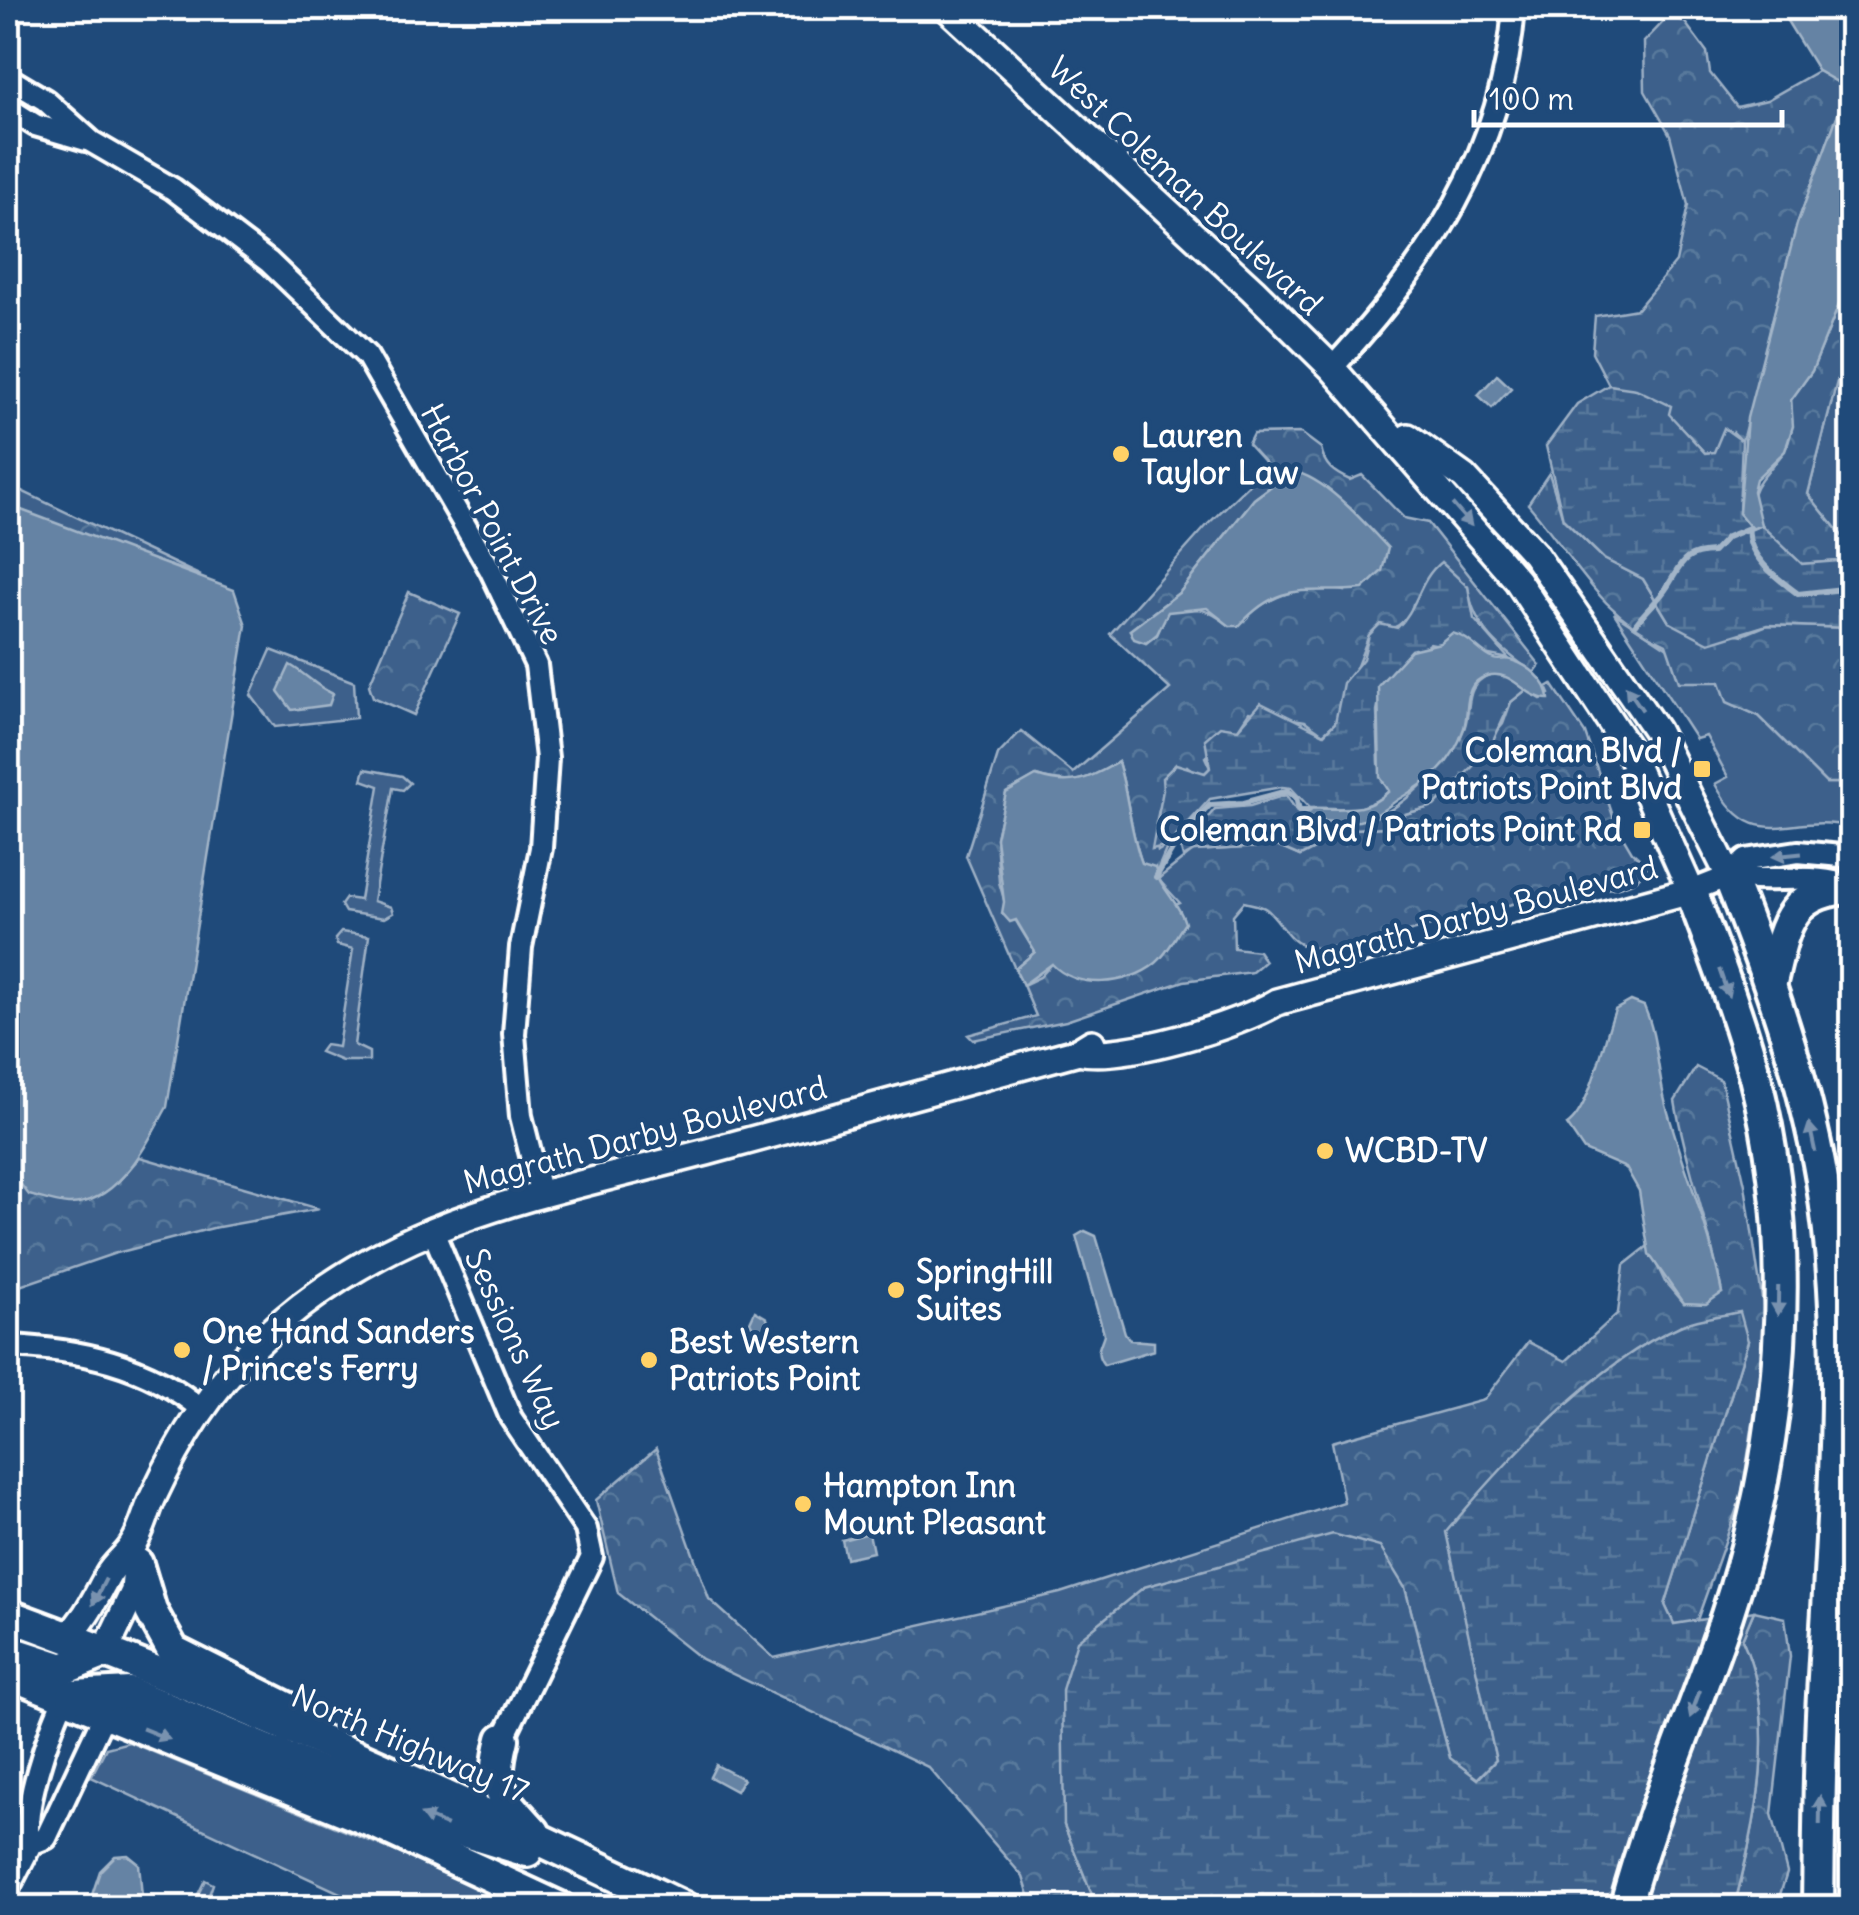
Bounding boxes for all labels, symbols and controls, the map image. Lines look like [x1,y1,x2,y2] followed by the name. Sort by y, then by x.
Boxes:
[1039,48,1331,324] street label: West Coleman Boulevard
[1474,65,1782,127] scale bar
[1489,80,1574,118] text: 100 m
[412,396,573,651] street label: Harbor Point Drive
[1141,415,1298,493] place label: Lauren Taylor Law
[1110,443,1132,465] marker: Lauren Taylor Law
[1450,502,1472,527] one-way arrow
[1625,685,1644,711] one-way arrow
[1421,730,1682,808] place label: Coleman Blvd / Patriots Point Blvd
[1691,758,1713,780] marker: Coleman Blvd / Patriots Point Blvd
[1159,809,1622,850] place label: Coleman Blvd / Patriots Point Rd
[1631,819,1653,841] marker: Coleman Blvd / Patriots Point Rd
[1290,846,1662,983] street label: Magrath Darby Boulevard
[1771,847,1802,863] one-way arrow
[1718,968,1733,998] one-way arrow
[459,1066,831,1203] street label: Magrath Darby Boulevard
[1804,1121,1819,1152] one-way arrow
[1345,1130,1488,1171] place label: WCBD-TV
[1314,1140,1336,1162] marker: WCBD-TV
[456,1242,575,1436] street label: Sessions Way
[916,1251,1053,1329] place label: SpringHill Suites
[885,1279,907,1301] marker: SpringHill Suites
[1770,1285,1786,1317] one-way arrow
[202,1311,474,1389] place label: One Hand Sanders / Prince's Ferry
[669,1321,860,1399] place label: Best Western Patriots Point
[171,1339,193,1361] marker: One Hand Sanders / Prince's Ferry
[638,1349,660,1371] marker: Best Western Patriots Point
[823,1465,1046,1543] place label: Hampton Inn Mount Pleasant
[792,1493,814,1515] marker: Hampton Inn Mount Pleasant
[91,1578,108,1607] one-way arrow
[286,1675,535,1812] street label: North Highway 17
[1687,1689,1702,1719] one-way arrow
[141,1726,171,1742] one-way arrow
[1812,1794,1828,1826] one-way arrow
[419,1812,449,1828] one-way arrow

